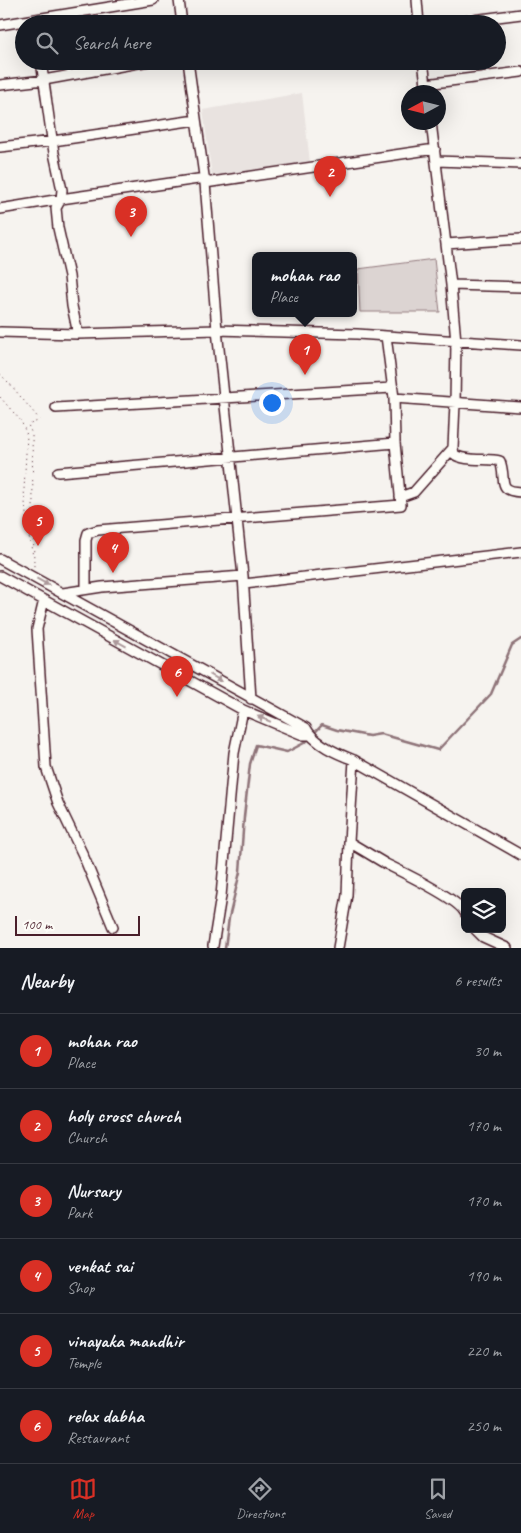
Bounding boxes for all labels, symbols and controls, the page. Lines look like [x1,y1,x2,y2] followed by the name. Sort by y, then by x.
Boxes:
[15,15,506,70] search box
[33,29,61,57] icon: search
[73,31,150,55] text: Search here
[401,85,446,130] north arrow
[314,156,346,197] pin: 2
[115,196,147,237] pin: 3
[252,252,357,317] popup
[270,263,339,287] text: mohan rao
[270,287,298,307] text: Place
[289,334,321,375] pin: 1
[259,390,285,416] your location
[22,505,54,546] pin: 5
[97,532,129,573] pin: 4
[36,578,50,586] one-way arrow
[113,639,128,647] one-way arrow
[161,656,193,697] pin: 6
[209,674,222,683] one-way arrow
[257,714,271,722] one-way arrow
[461,888,506,933] map controls
[461,888,506,933] button: layers
[15,913,140,936] scale bar
[22,916,52,933] text: 100 m
[20,968,73,994] text: Nearby
[454,971,501,991] text: 6 results
[67,1029,137,1053] text: mohan rao
[32,1041,40,1061] text: 1
[474,1041,501,1061] text: 30 m
[67,1053,95,1073] text: Place
[67,1104,181,1128] text: holy cross church
[32,1116,40,1136] text: 2
[467,1116,501,1136] text: 170 m
[67,1128,107,1148] text: Church
[67,1179,120,1203] text: Nursary
[32,1191,40,1211] text: 3
[467,1191,501,1211] text: 170 m
[67,1203,92,1223] text: Park
[67,1254,132,1278] text: venkat sai
[32,1266,40,1286] text: 4
[467,1266,501,1286] text: 190 m
[67,1278,94,1298] text: Shop
[67,1329,183,1353] text: vinayaka mandhir
[33,1341,39,1361] text: 5
[467,1341,501,1361] text: 220 m
[67,1353,101,1373] text: Temple
[67,1404,144,1428] text: relax dabha
[32,1416,40,1436] text: 6
[467,1416,501,1436] text: 250 m
[67,1428,129,1448] text: Restaurant
[69,1475,97,1522] tab: Map
[236,1475,285,1522] tab: Directions
[424,1475,452,1522] tab: Saved

